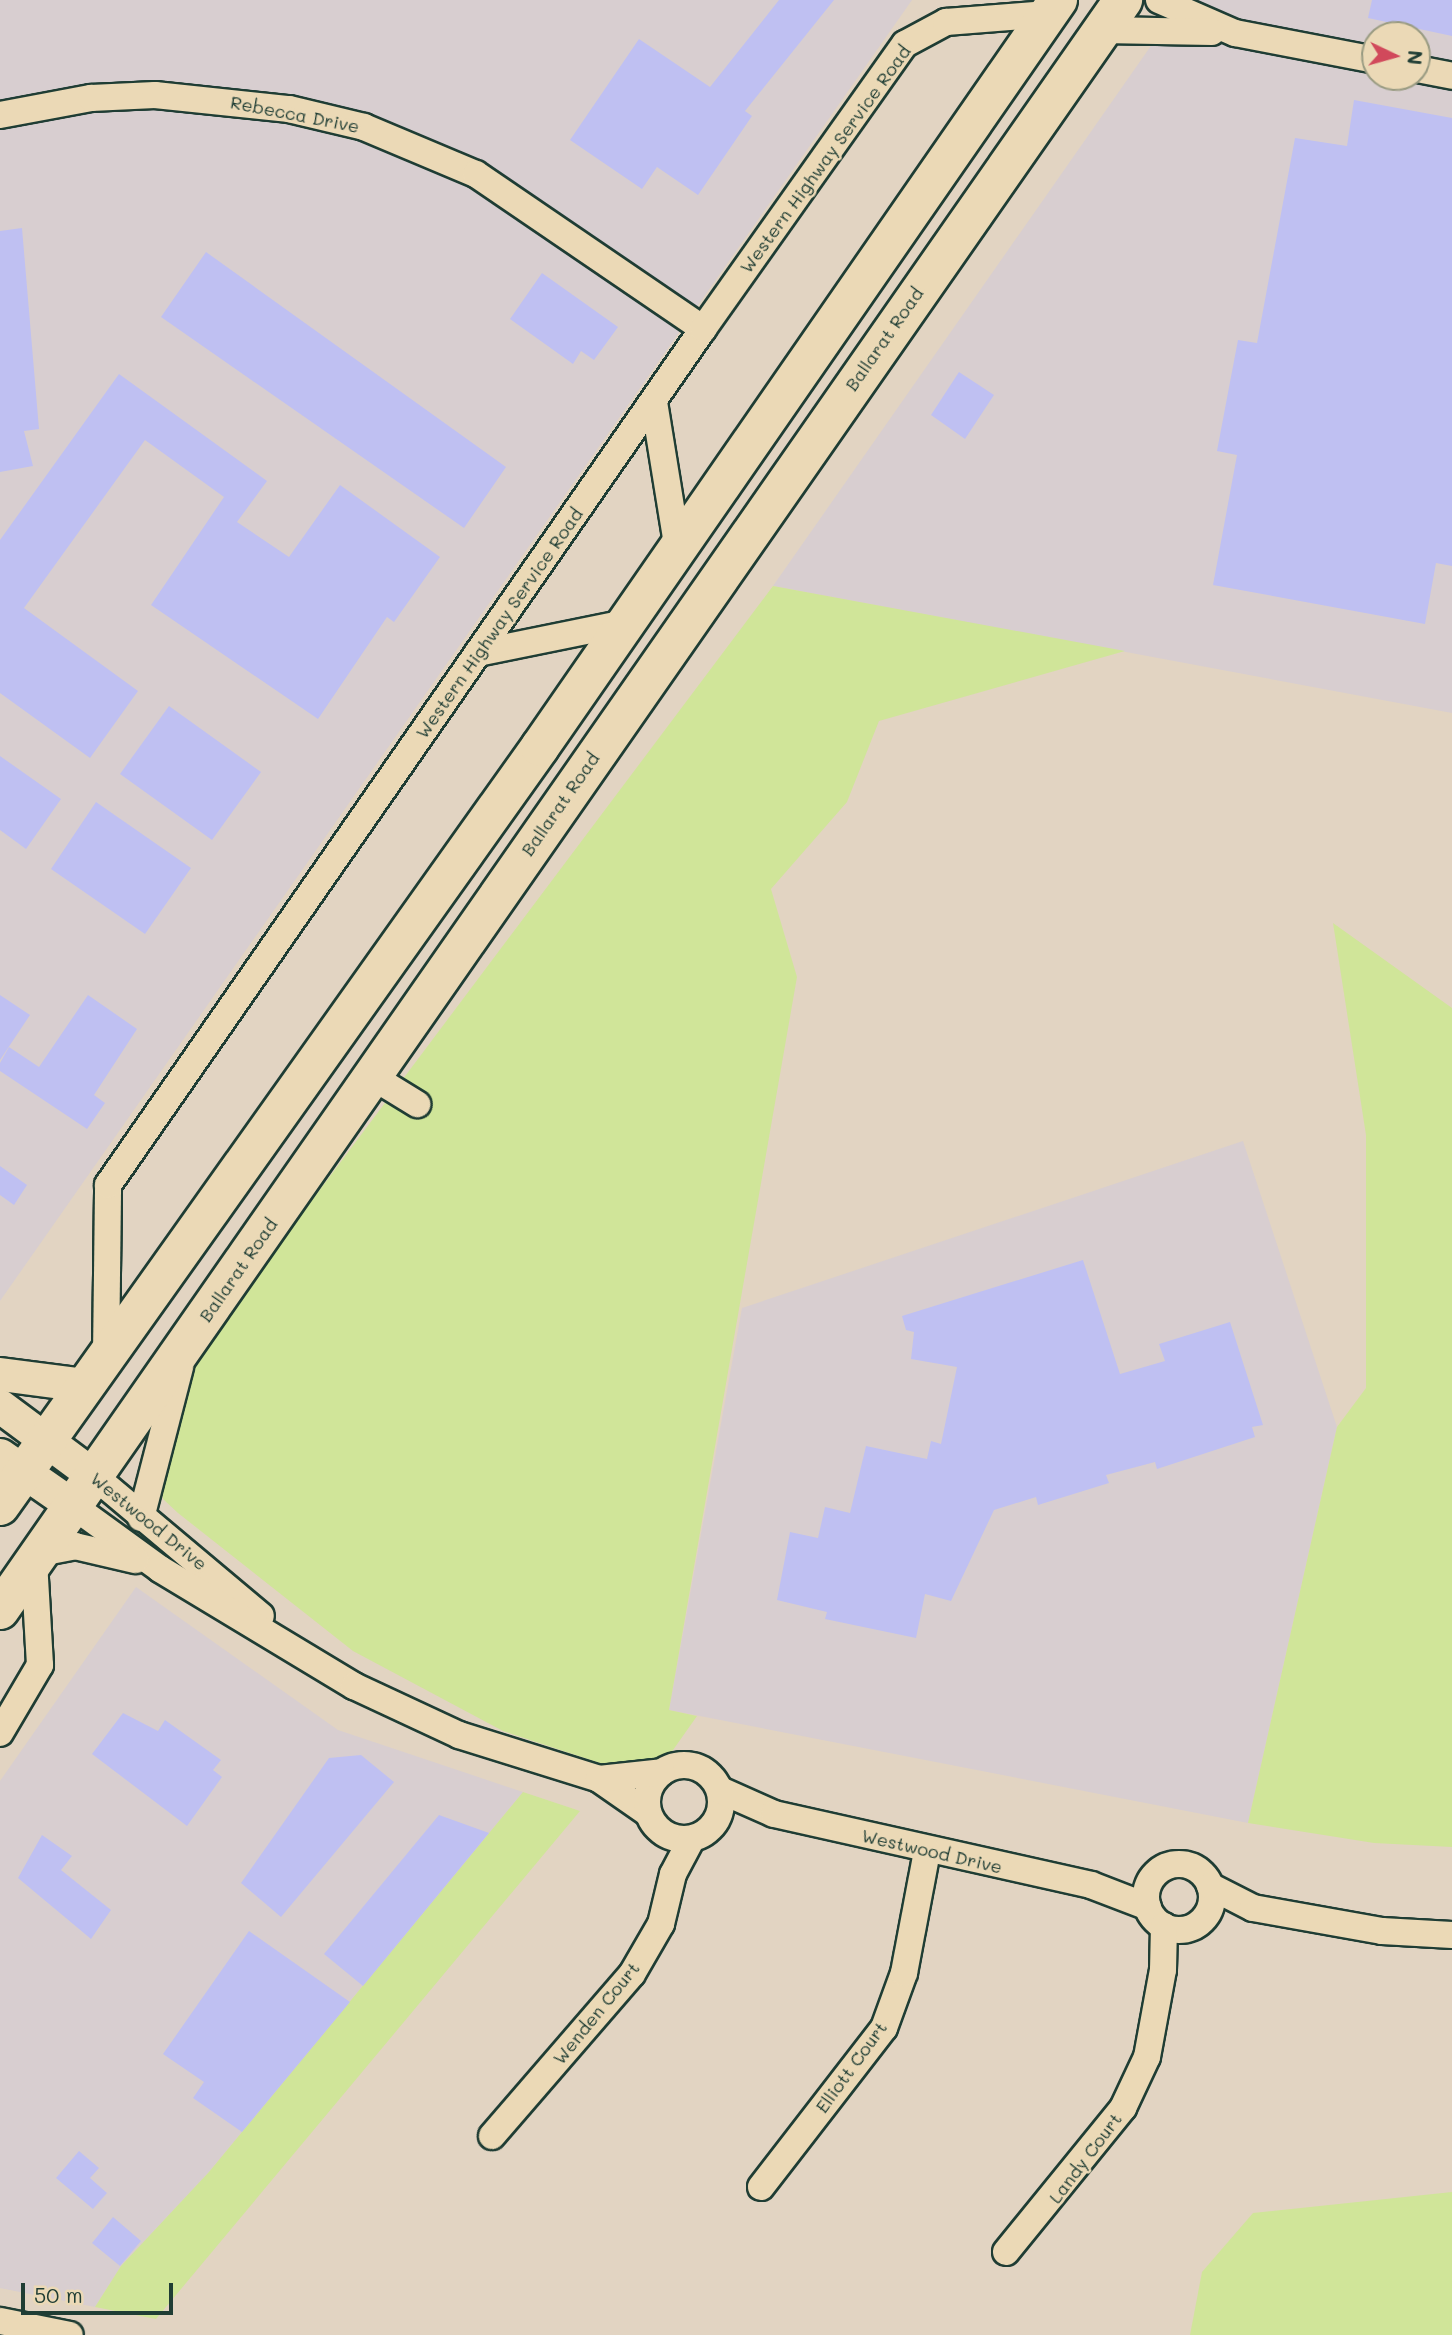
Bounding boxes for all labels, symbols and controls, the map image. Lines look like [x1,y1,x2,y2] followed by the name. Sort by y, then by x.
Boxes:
[1361,21,1431,91] north arrow
[735,41,915,277] street label: Western Highway Service Road
[1402,49,1429,66] text: N
[229,91,361,137] street label: Rebecca Drive
[840,283,928,395] street label: Ballarat Road
[411,504,587,742] street label: Western Highway Service Road
[516,748,604,860] street label: Ballarat Road
[194,1214,282,1326] street label: Ballarat Road
[86,1467,212,1575] street label: Westwood Drive
[860,1824,1004,1878] street label: Westwood Drive
[548,1957,644,2069] street label: Wenden Court
[811,2017,891,2117] street label: Elliott Court
[1044,2109,1126,2207] street label: Landy Court
[24,2268,177,2312] scale bar
[34,2281,83,2308] text: 50 m

